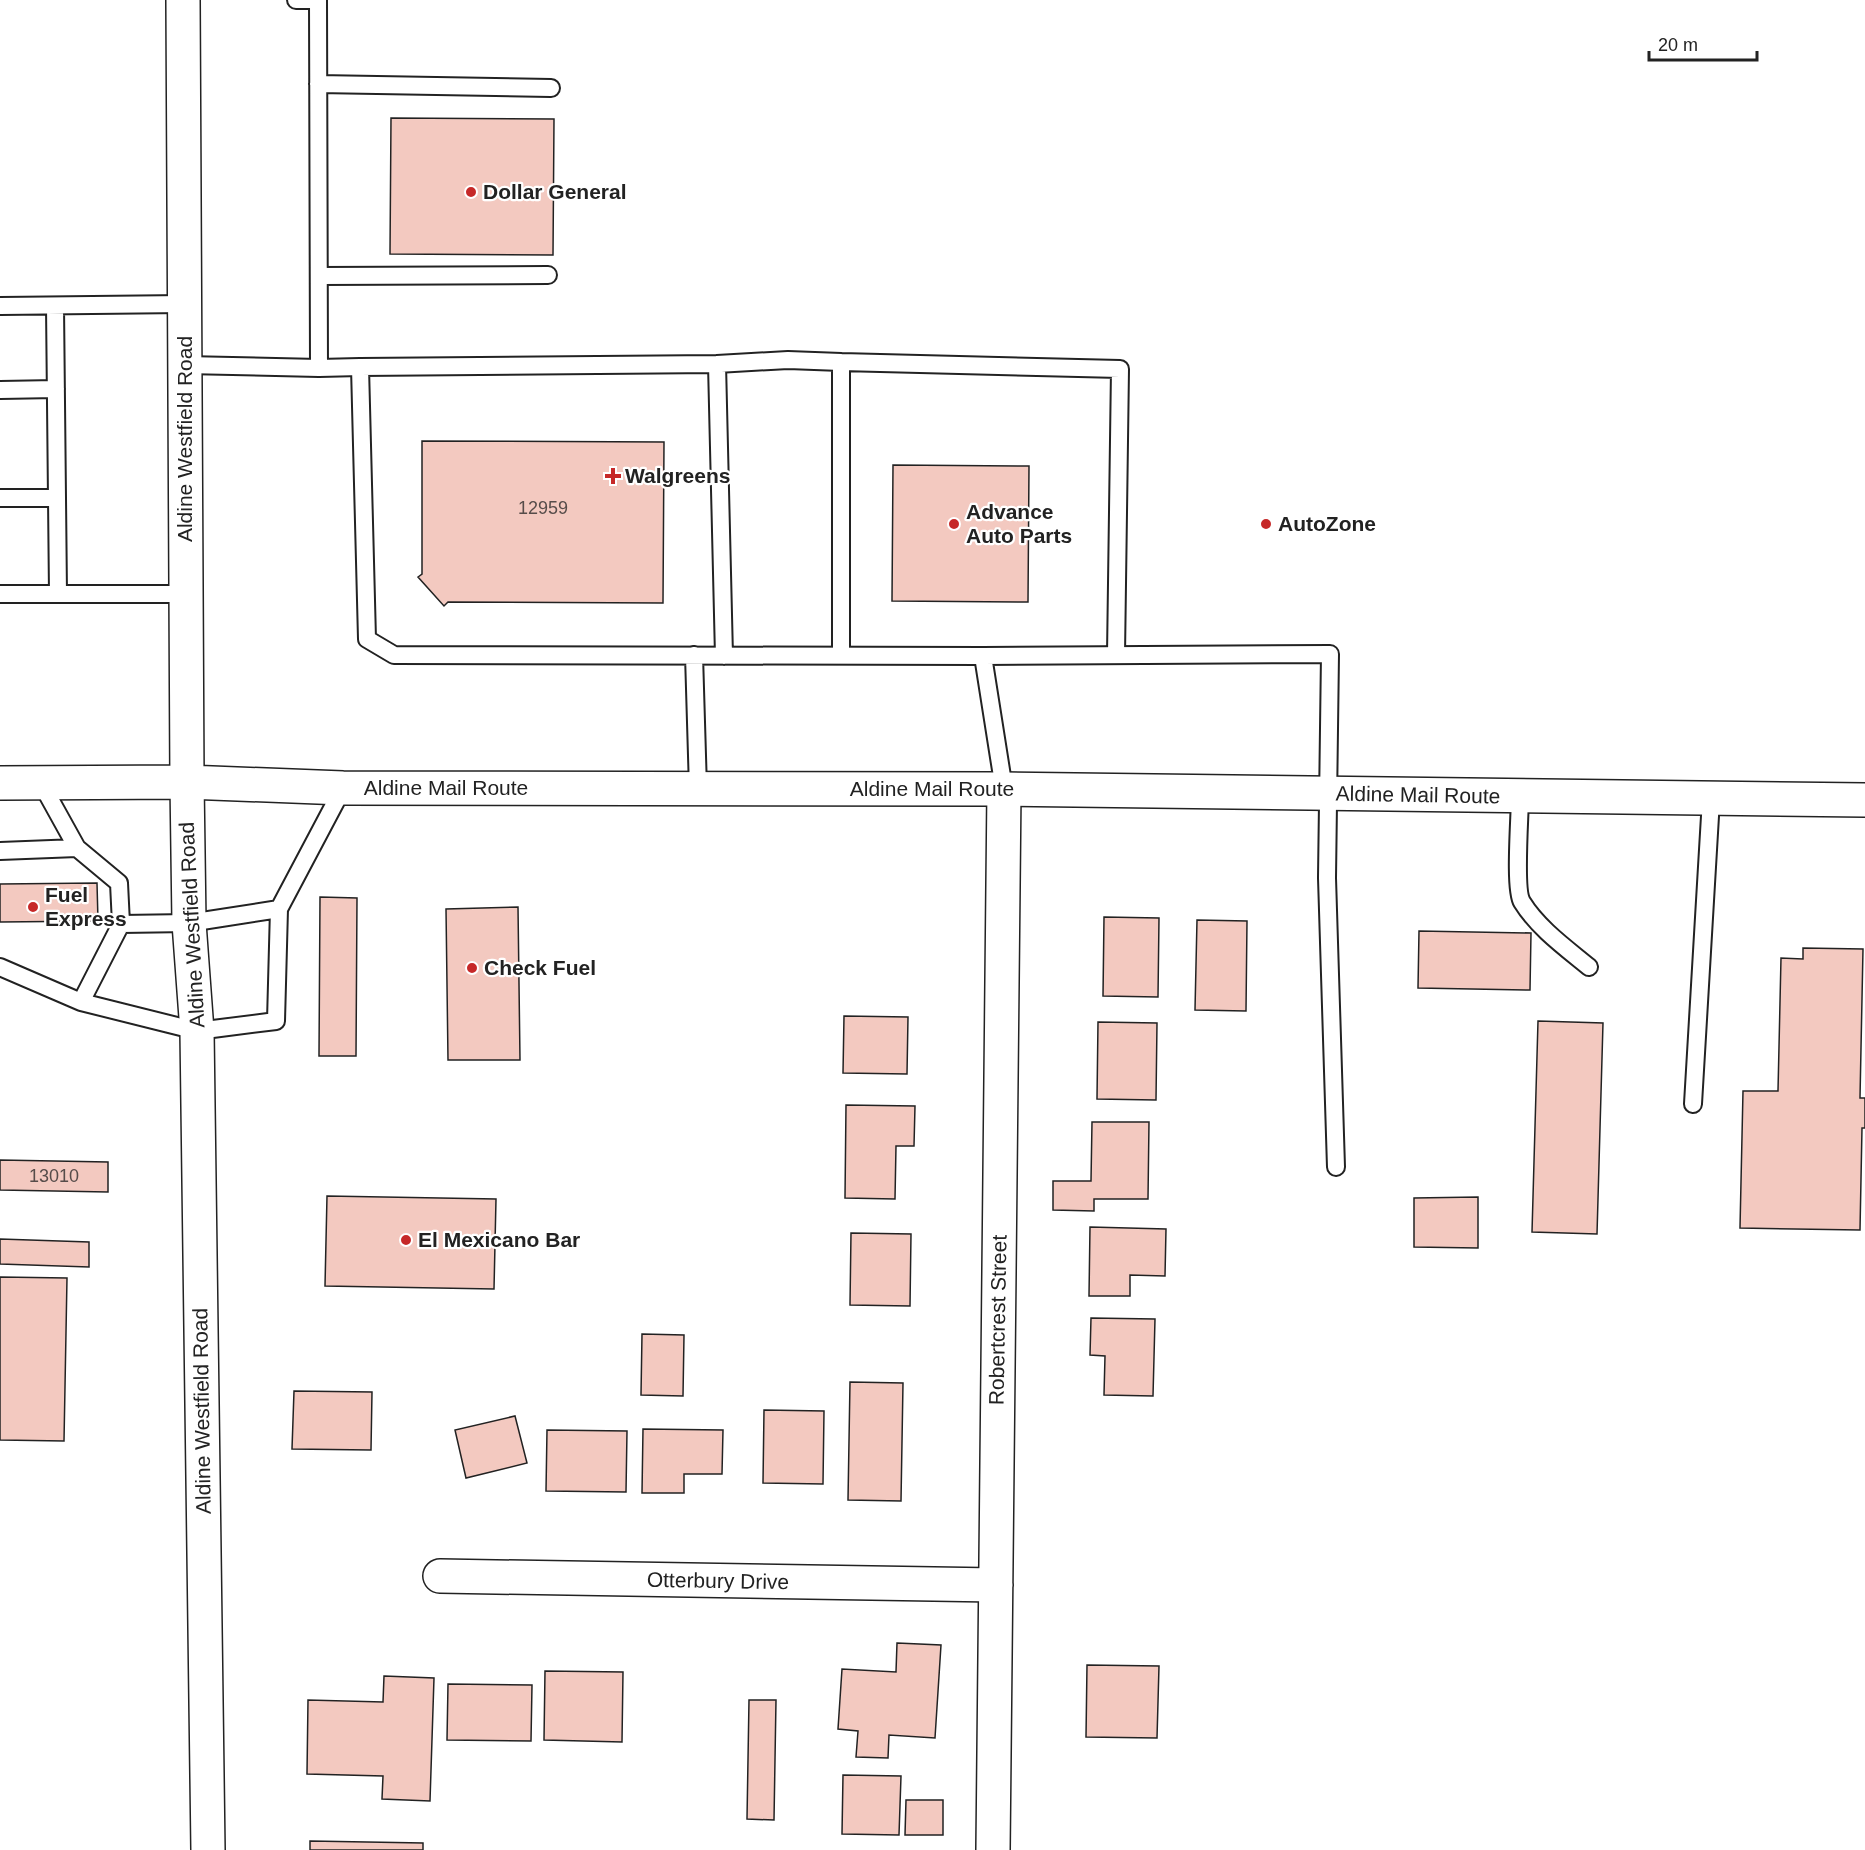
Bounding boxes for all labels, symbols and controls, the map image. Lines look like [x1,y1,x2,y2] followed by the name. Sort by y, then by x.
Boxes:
[1649,24,1757,62] scale bar
[1658,35,1698,55] text: 20 m
[483,180,627,203] place label: Dollar General
[464,185,478,199] marker: Dollar General
[173,336,196,542] street label: Aldine Westfield Road
[625,464,730,487] place label: Walgreens
[606,469,620,483] marker: Walgreens
[518,498,568,518] house number: 12959
[966,500,1072,547] place label: Advance Auto Parts
[1278,512,1376,535] place label: AutoZone
[947,517,961,531] marker: Advance Auto Parts
[1259,517,1273,531] marker: AutoZone
[364,776,528,799] street label: Aldine Mail Route
[850,777,1014,800] street label: Aldine Mail Route
[1336,782,1500,807] street label: Aldine Mail Route
[175,821,208,1029] street label: Aldine Westfield Road
[45,883,127,930] place label: Fuel Express
[26,900,40,914] marker: Fuel Express
[484,956,596,979] place label: Check Fuel
[465,961,479,975] marker: Check Fuel
[29,1166,79,1186] house number: 13010
[418,1228,580,1251] place label: El Mexicano Bar
[399,1233,413,1247] marker: El Mexicano Bar
[985,1234,1010,1405] street label: Robertcrest Street
[188,1308,215,1514] street label: Aldine Westfield Road
[647,1568,789,1593] street label: Otterbury Drive

